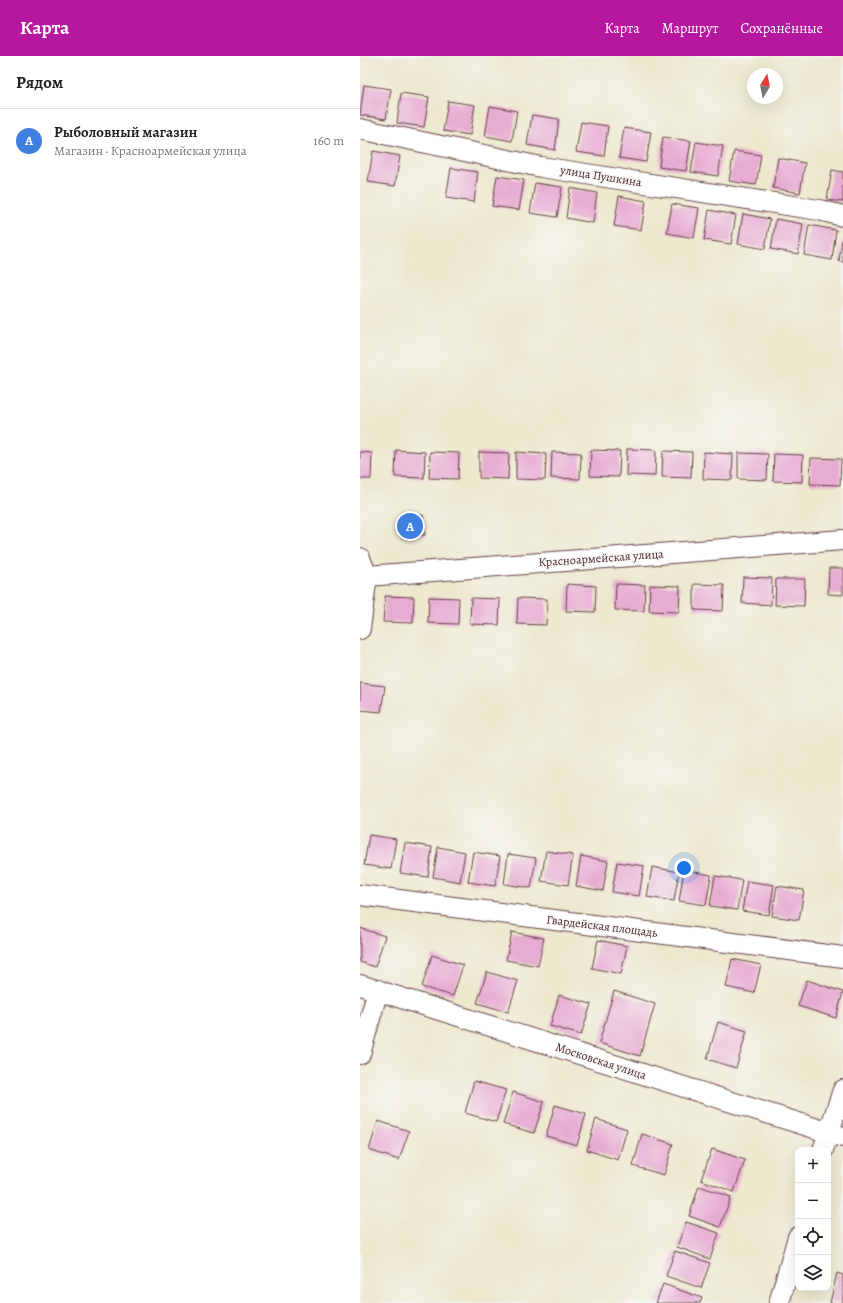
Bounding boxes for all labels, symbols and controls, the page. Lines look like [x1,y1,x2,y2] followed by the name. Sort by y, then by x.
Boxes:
[20,15,69,41] text: Карта
[605,19,640,38] text: Карта
[662,19,718,38] text: Маршрут
[740,19,823,38] text: Сохранённые
[747,68,783,104] north arrow
[16,71,63,94] text: Рядом
[54,122,197,142] text: Рыболовный магазин
[25,132,33,149] text: A
[313,132,344,149] text: 160 m
[54,142,247,159] text: Магазин · Красноармейская улица
[558,162,643,190] street label: улица Пушкина
[397,511,423,541] pin: A
[538,546,665,570] street label: Красноармейская улица
[674,858,694,878] your location
[546,911,659,941] street label: Гвардейская площадь
[554,1039,649,1083] street label: Московская улица
[795,1147,831,1291] map controls
[795,1147,831,1183] button: +
[795,1183,831,1219] button: −
[795,1219,831,1255] button: locate
[795,1255,831,1291] button: layers

